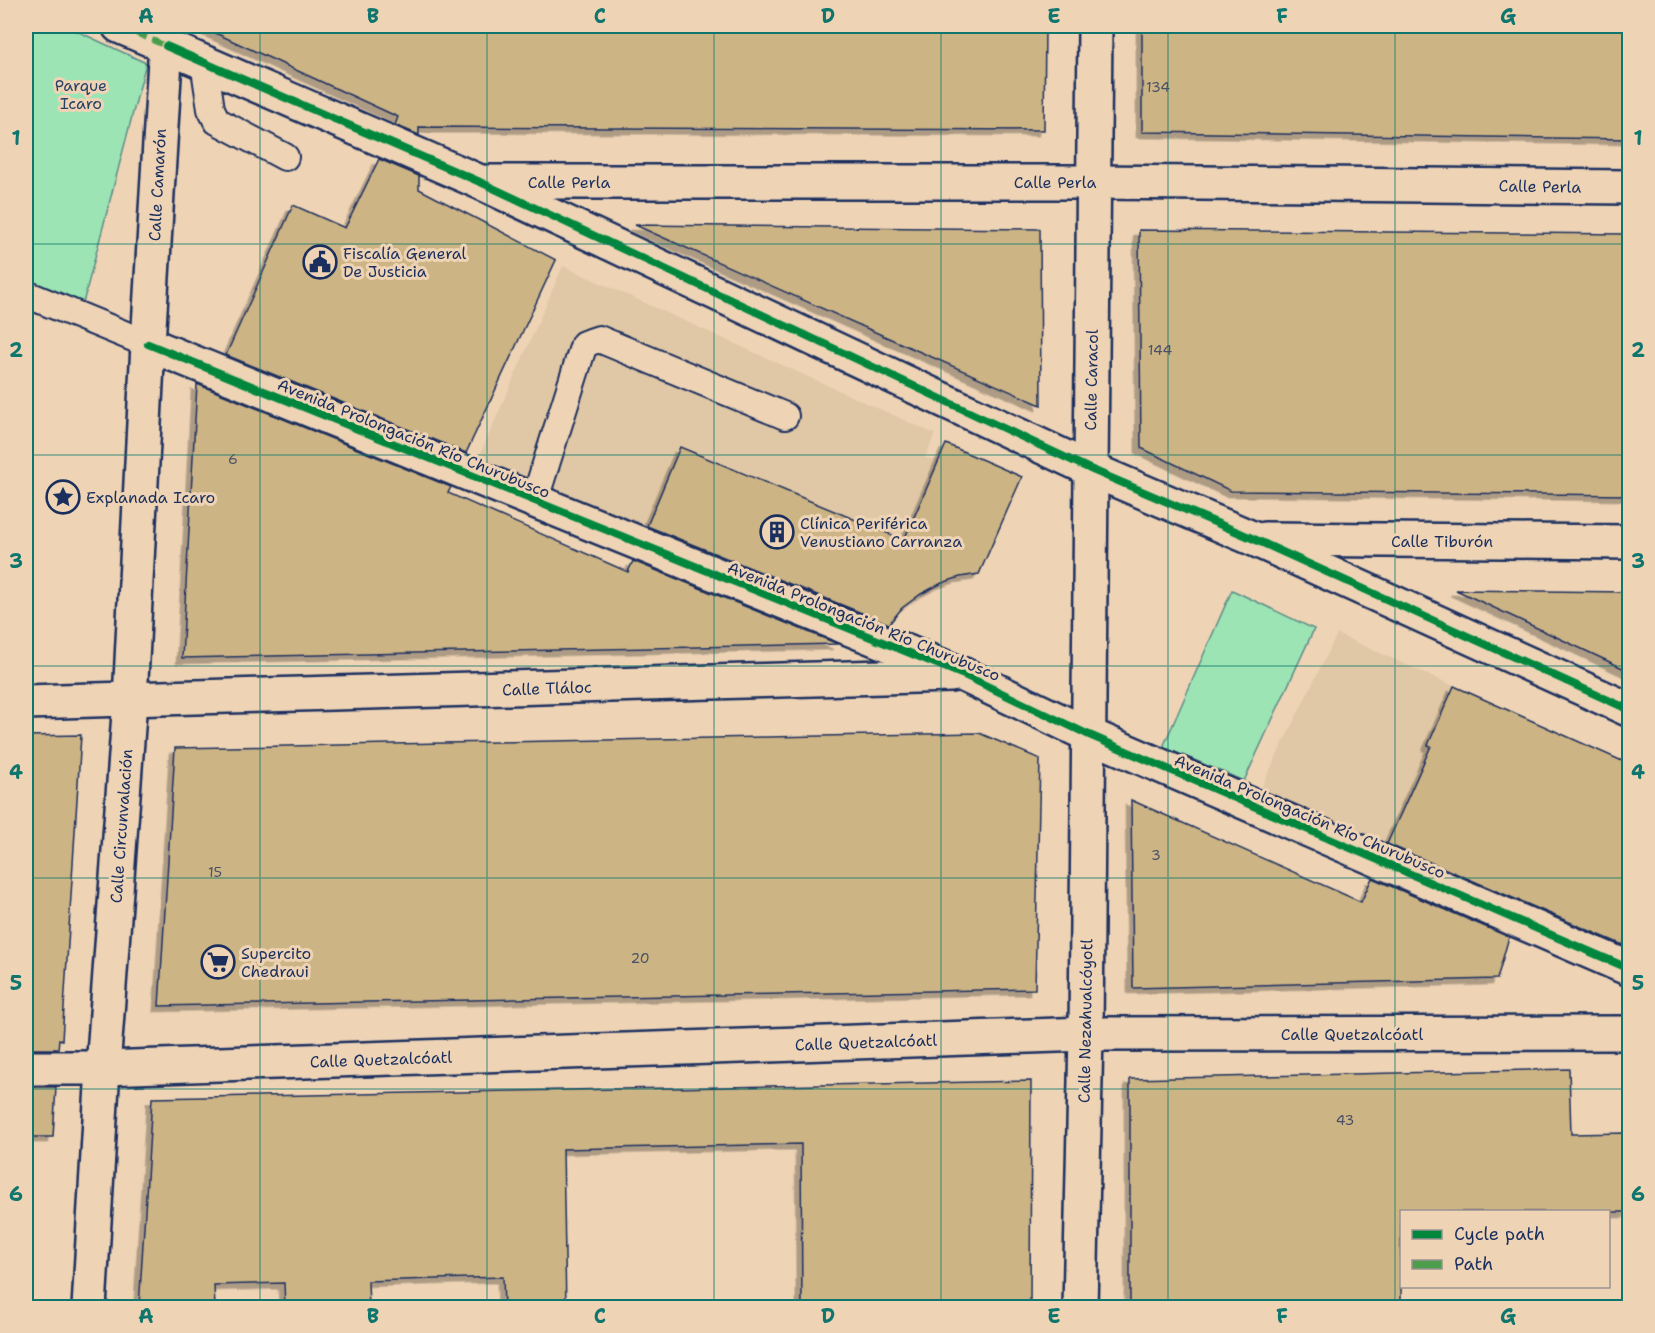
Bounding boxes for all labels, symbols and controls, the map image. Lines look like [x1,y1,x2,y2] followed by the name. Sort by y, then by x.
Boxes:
[138,3,154,29] text: A
[367,3,379,29] text: B
[594,3,606,29] text: C
[821,3,835,29] text: D
[1047,3,1061,29] text: E
[1276,3,1288,29] text: F
[1500,3,1516,29] text: G
[55,75,107,114] park label: Parque Icaro
[1146,78,1170,96] house number: 134
[11,125,21,151] text: 1
[1633,125,1643,151] text: 1
[144,128,171,242] street label: Calle Camarón
[528,172,610,193] street label: Calle Perla
[1014,172,1096,193] street label: Calle Perla
[1498,175,1582,198] street label: Calle Perla
[343,243,467,282] place label: Fiscalía General De Justicia
[302,244,338,280] public building icon: Fiscalía General De Justicia
[1080,329,1103,431] street label: Calle Caracol
[9,337,23,363] text: 2
[1631,337,1645,363] text: 2
[1148,341,1172,359] house number: 144
[274,374,553,503] street label: Avenida Prolongación Río Churubusco
[228,450,238,468] house number: 6
[45,479,81,515] place icon: Explanada Icaro
[86,487,215,508] place label: Explanada Icaro
[800,513,962,552] place label: Clínica Periférica Venustiano Carranza
[759,514,795,550] building icon: Clínica Periférica Venustiano Carranza
[1391,531,1493,552] street label: Calle Tiburón
[9,548,23,574] text: 3
[1631,548,1645,574] text: 3
[724,557,1003,686] street label: Avenida Prolongación Río Churubusco
[502,676,592,701] street label: Calle Tláloc
[106,748,137,904] street label: Calle Circunvalación
[1171,750,1449,883] street label: Avenida Prolongación Río Churubusco
[9,759,23,785] text: 4
[1631,759,1645,785] text: 4
[1151,846,1161,864] house number: 3
[208,863,222,881] house number: 15
[1074,938,1097,1103] street label: Calle Nezahualcóyotl
[241,943,311,982] place label: Supercito Chedraui
[200,944,236,980] supermarket icon: Supercito Chedraui
[630,949,650,967] house number: 20
[10,970,22,996] text: 5
[1632,970,1644,996] text: 5
[1281,1024,1423,1045] street label: Calle Quetzalcóatl
[794,1030,938,1055] street label: Calle Quetzalcóatl
[309,1047,453,1072] street label: Calle Quetzalcóatl
[1336,1111,1354,1129] house number: 43
[9,1181,23,1207] text: 6
[1631,1181,1645,1207] text: 6
[1400,1210,1610,1288] legend
[1454,1222,1545,1246] text: Cycle path
[1454,1252,1493,1276] text: Path
[138,1303,154,1329] text: A
[367,1303,379,1329] text: B
[594,1303,606,1329] text: C
[821,1303,835,1329] text: D
[1047,1303,1061,1329] text: E
[1276,1303,1288,1329] text: F
[1500,1303,1516,1329] text: G

